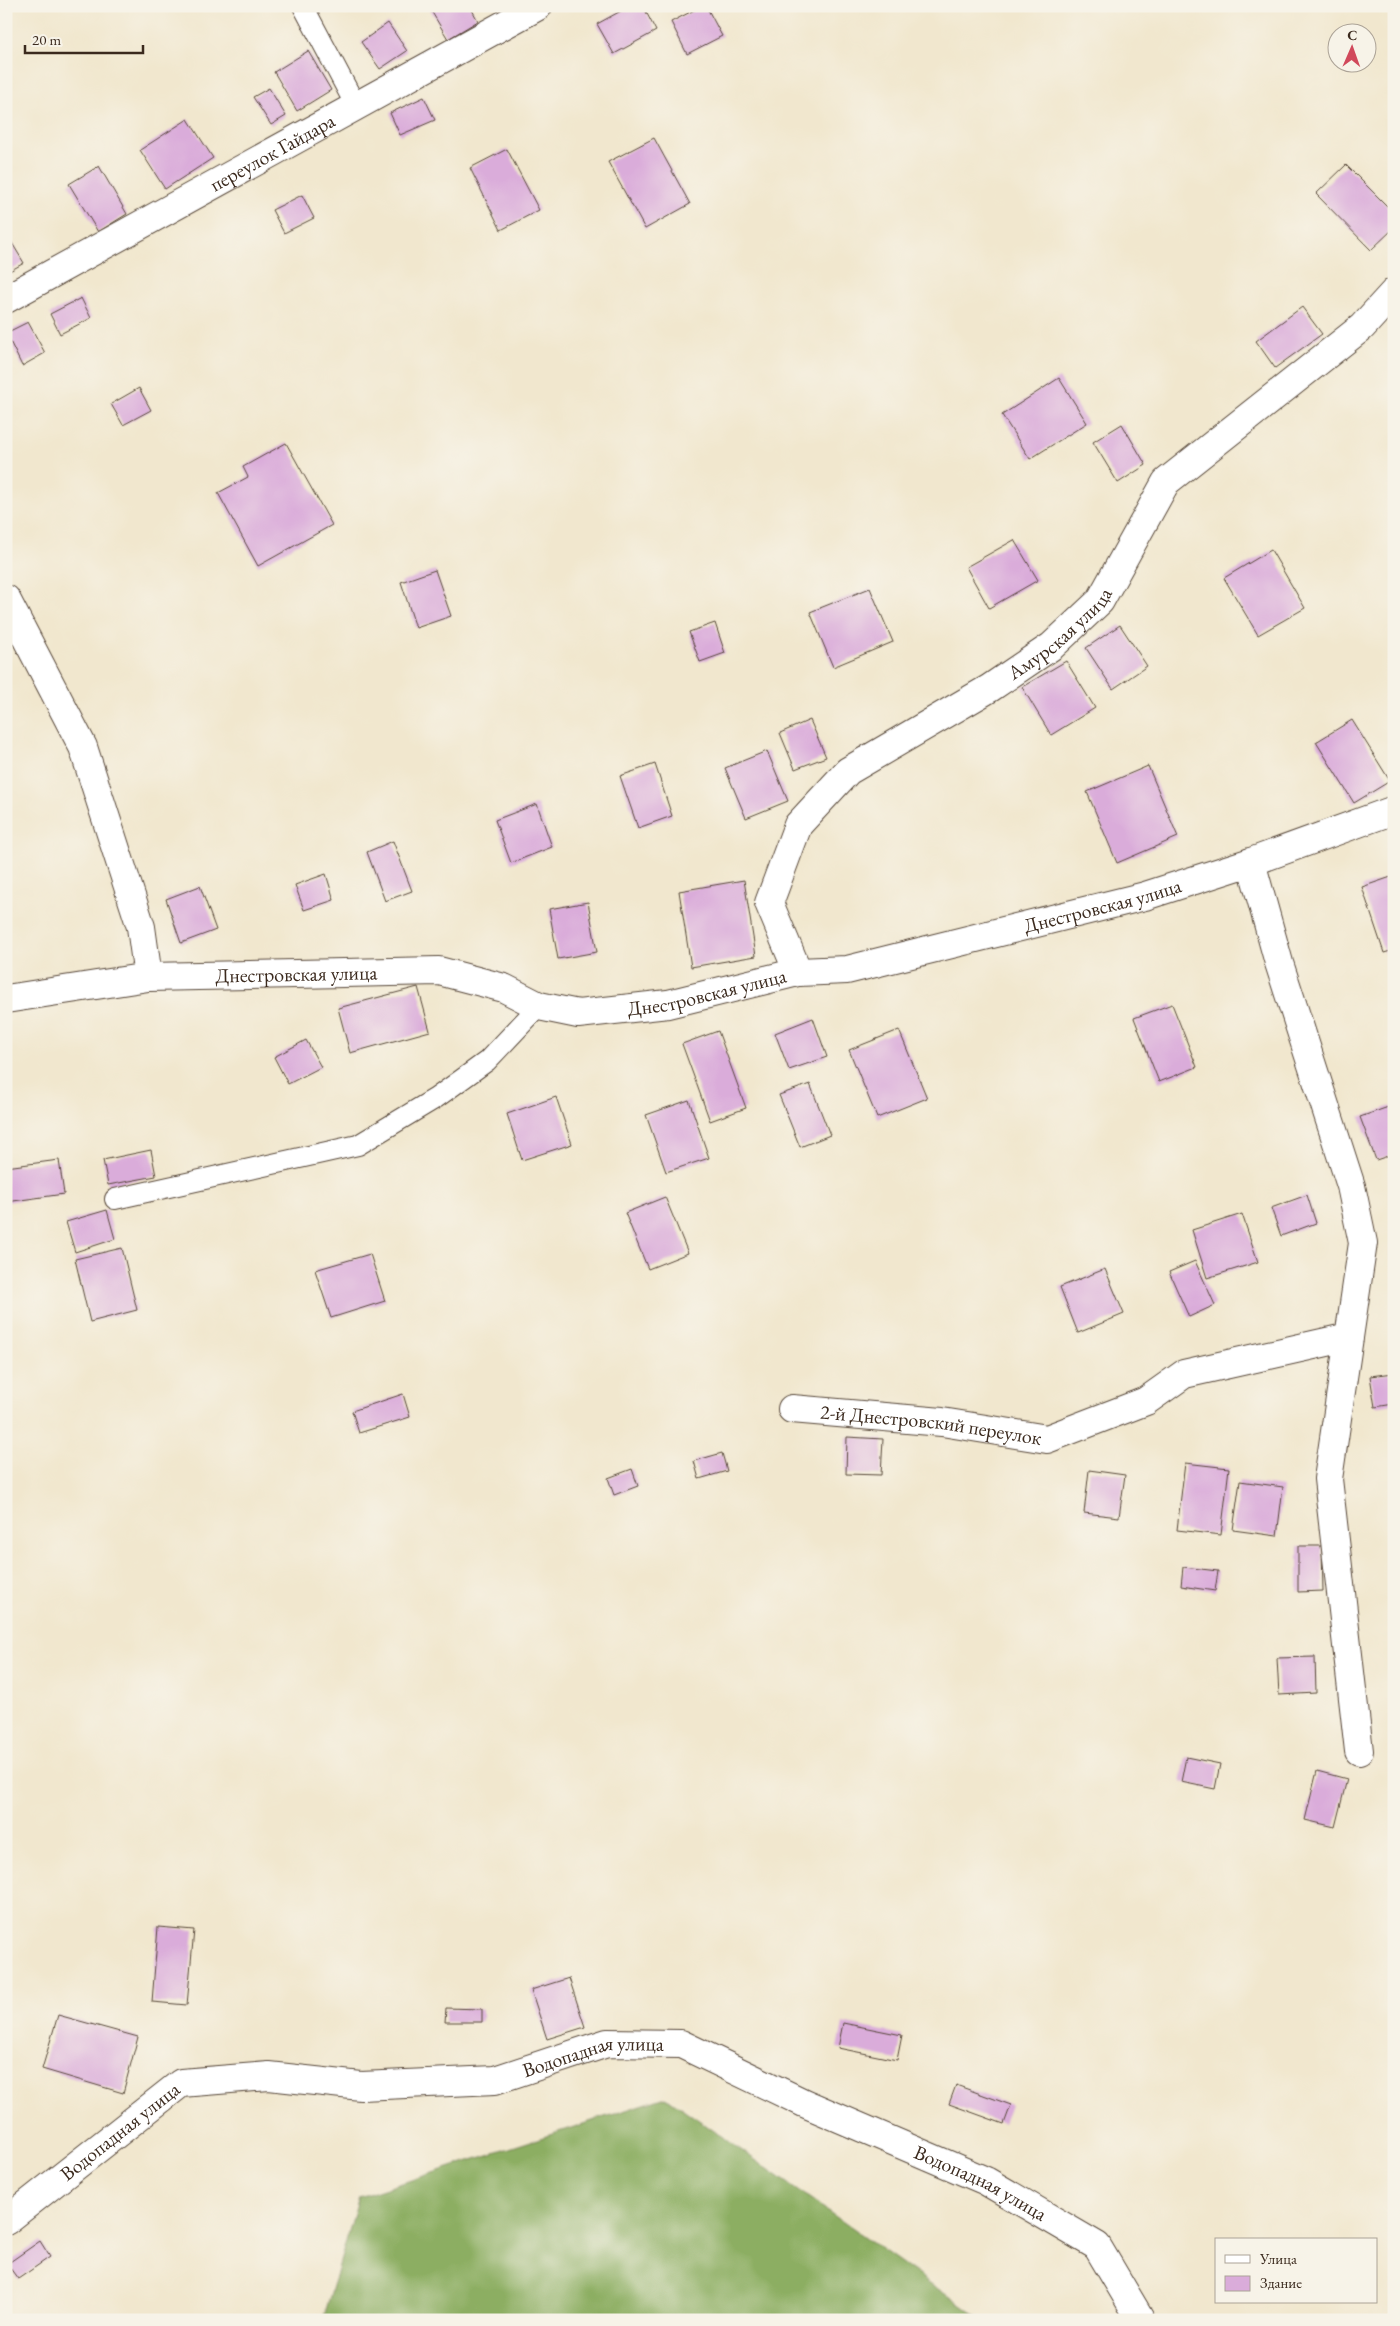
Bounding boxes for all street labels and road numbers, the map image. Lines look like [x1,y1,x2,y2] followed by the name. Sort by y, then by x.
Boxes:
[205,107,340,197] street label: переулок Гайдара
[1002,583,1118,686] street label: Амурская улица
[1021,872,1185,939] street label: Днестровская улица
[215,959,378,989] street label: Днестровская улица
[626,962,789,1021] street label: Днестровская улица
[819,1399,1044,1451] street label: 2-й Днестровский переулок
[519,2030,664,2083] street label: Водопадная улица
[55,2076,185,2186] street label: Водопадная улица
[910,2139,1052,2227] street label: Водопадная улица

